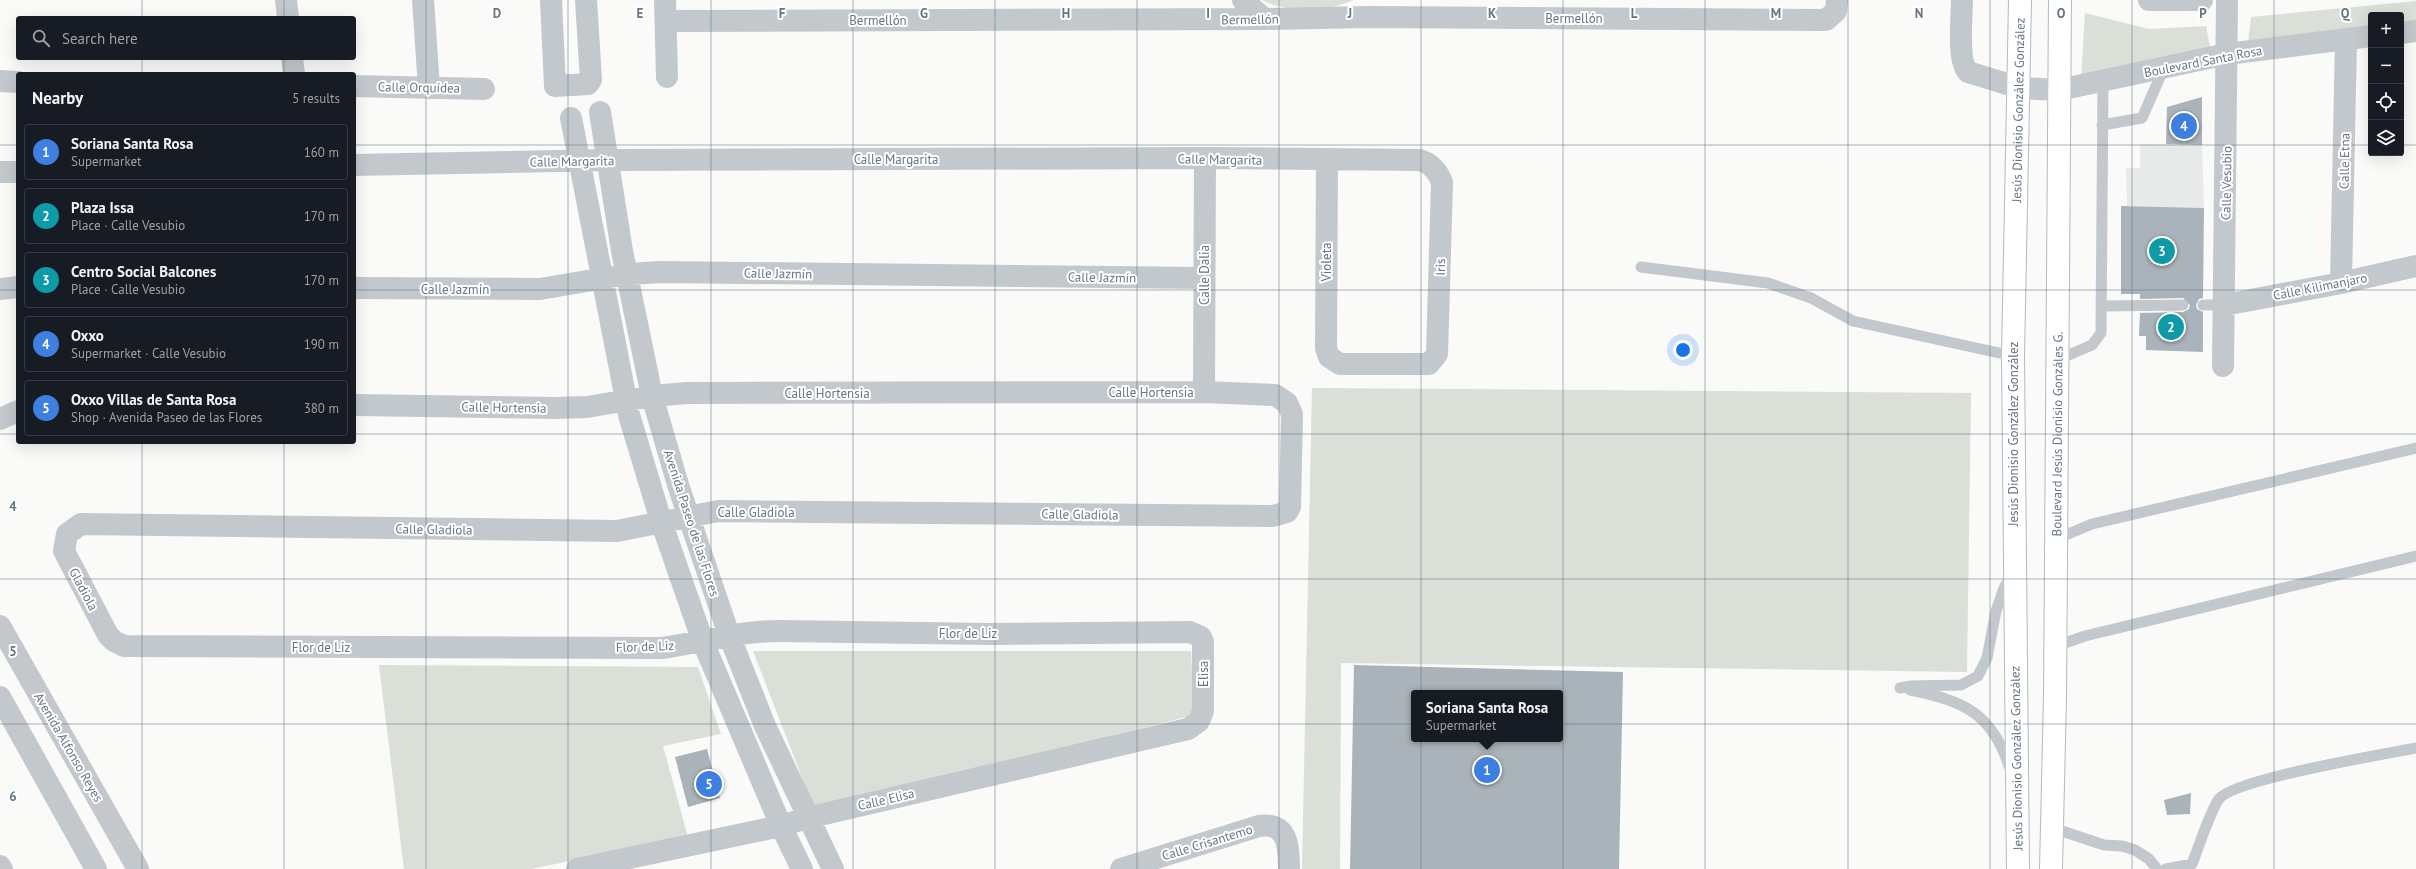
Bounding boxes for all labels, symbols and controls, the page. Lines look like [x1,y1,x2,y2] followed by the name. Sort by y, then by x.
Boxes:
[493,5,501,22] text: D
[637,5,644,22] text: E
[779,5,786,22] text: F
[920,5,928,22] text: G
[1062,5,1070,22] text: H
[1206,5,1210,22] text: I
[1347,5,1352,22] text: J
[1488,5,1496,22] text: K
[1631,5,1638,22] text: L
[1771,5,1781,22] text: M
[1915,5,1923,22] text: N
[2057,5,2066,22] text: O
[2199,5,2207,22] text: P
[2341,5,2351,22] text: Q
[1221,10,1279,28] street label: Bermellón
[1545,10,1603,27] street label: Bermellón
[849,12,907,29] street label: Bermellón
[2368,12,2404,156] map controls
[2368,12,2404,48] button: +
[16,16,356,60] search box
[2008,17,2029,204] street label: Jesús Dionisio González González
[30,27,52,49] icon: search
[62,29,138,48] text: Search here
[2143,42,2264,81] street label: Boulevard Santa Rosa
[2368,48,2404,84] button: −
[378,78,460,97] street label: Calle Orquídea
[2368,84,2404,120] button: locate
[32,87,83,109] text: Nearby
[292,90,340,107] text: 5 results
[2171,111,2197,141] pin: 4
[2368,120,2404,156] button: layers
[2336,133,2353,189] street label: Calle Etna
[71,134,193,153] text: Soriana Santa Rosa
[42,144,50,161] text: 1
[304,144,339,161] text: 160 m
[2217,146,2236,220] street label: Calle Vesubio
[1178,150,1262,169] street label: Calle Margarita
[854,151,938,168] street label: Calle Margarita
[530,152,614,171] street label: Calle Margarita
[71,153,141,170] text: Supermarket
[71,198,134,217] text: Plaza Issa
[42,208,50,225] text: 2
[304,208,339,225] text: 170 m
[71,217,185,234] text: Place · Calle Vesubio
[2149,236,2175,266] pin: 3
[1318,242,1335,283] street label: Violeta
[1196,245,1213,305] street label: Calle Dalia
[1432,258,1449,276] street label: Iris
[71,262,216,281] text: Centro Social Balcones
[744,264,812,283] street label: Calle Jazmín
[1068,268,1136,287] street label: Calle Jazmín
[2272,269,2369,304] street label: Calle Kilimanjaro
[42,272,50,289] text: 3
[304,272,339,289] text: 170 m
[71,281,185,298] text: Place · Calle Vesubio
[421,281,489,298] street label: Calle Jazmín
[2158,312,2184,342] pin: 2
[71,326,104,345] text: Oxxo
[2048,331,2067,536] street label: Boulevard Jesús Dionisio Gonzáles G.
[42,336,50,353] text: 4
[304,336,339,353] text: 190 m
[1673,340,1693,360] your location
[2005,342,2022,527] street label: Jesús Dionisio González González
[71,345,226,362] text: Supermarket · Calle Vesubio
[1108,384,1194,401] street label: Calle Hortensia
[784,385,870,402] street label: Calle Hortensia
[71,390,236,409] text: Oxxo Villas de Santa Rosa
[461,398,547,417] street label: Calle Hortensia
[42,400,50,417] text: 5
[304,400,339,417] text: 380 m
[71,409,262,426] text: Shop · Avenida Paseo de las Flores
[660,448,723,599] street label: Avenida Paseo de las Flores
[9,498,17,515] text: 4
[717,504,795,521] street label: Calle Gladiola
[1041,505,1119,524] street label: Calle Gladiola
[395,520,473,539] street label: Calle Gladiola
[65,565,102,613] street label: Gladiola
[939,625,997,642] street label: Flor de Liz
[616,637,675,656] street label: Flor de Liz
[292,639,350,656] street label: Flor de Liz
[9,643,17,660] text: 5
[1195,661,1212,687] street label: Elisa
[2006,665,2027,851] street label: Jesús Dionisio González González
[30,689,107,805] street label: Avenida Alfonso Reyes
[1411,690,1563,742] popup
[1426,698,1548,717] text: Soriana Santa Rosa
[1426,717,1496,734] text: Supermarket
[1474,755,1500,785] pin: 1
[696,769,722,799] pin: 5
[856,785,916,814] street label: Calle Elisa
[9,788,17,805] text: 6
[1160,821,1255,864] street label: Calle Crisantemo

